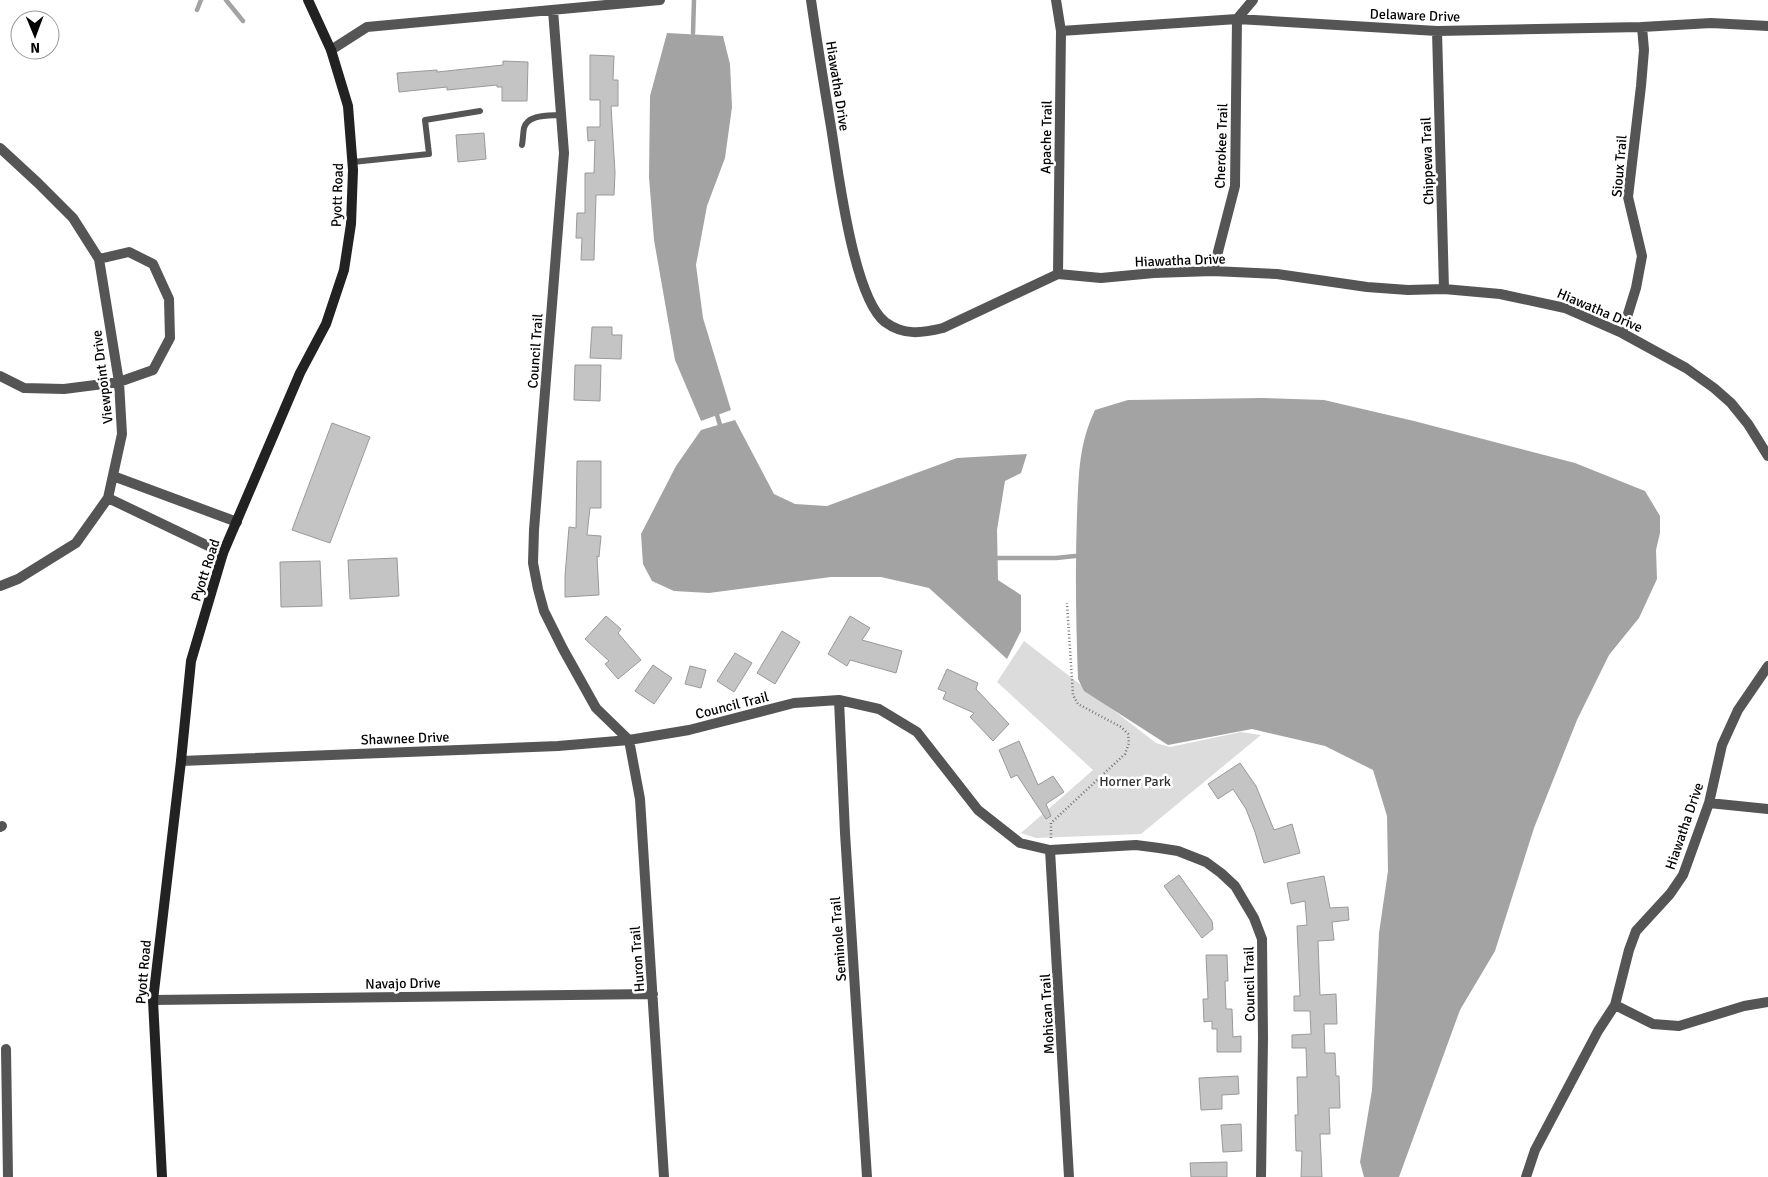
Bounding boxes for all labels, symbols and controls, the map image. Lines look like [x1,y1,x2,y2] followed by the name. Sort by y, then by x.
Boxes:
[1369,5,1461,26] street label: Delaware Drive
[10,10,60,60] north arrow
[30,39,40,56] text: N
[822,40,853,132] street label: Hiawatha Drive
[1037,100,1056,174] street label: Apache Trail
[1212,103,1231,189] street label: Cherokee Trail
[1417,117,1438,205] street label: Chippewa Trail
[1608,134,1631,198] street label: Sioux Trail
[328,163,347,227] street label: Pyott Road
[1134,250,1226,271] street label: Hiawatha Drive
[1555,285,1645,336] street label: Hiawatha Drive
[524,313,547,389] street label: Council Trail
[88,329,117,425] street label: Viewpoint Drive
[187,537,223,603] street label: Pyott Road
[694,688,771,723] street label: Council Trail
[360,728,450,749] street label: Shawnee Drive
[1099,773,1171,790] park label: Horner Park
[1662,780,1707,872] street label: Hiawatha Drive
[827,896,850,982] street label: Seminole Trail
[627,925,648,993] street label: Huron Trail
[132,939,155,1005] street label: Pyott Road
[1240,946,1259,1022] street label: Council Trail
[1037,973,1058,1055] street label: Mohican Trail
[365,974,441,993] street label: Navajo Drive

